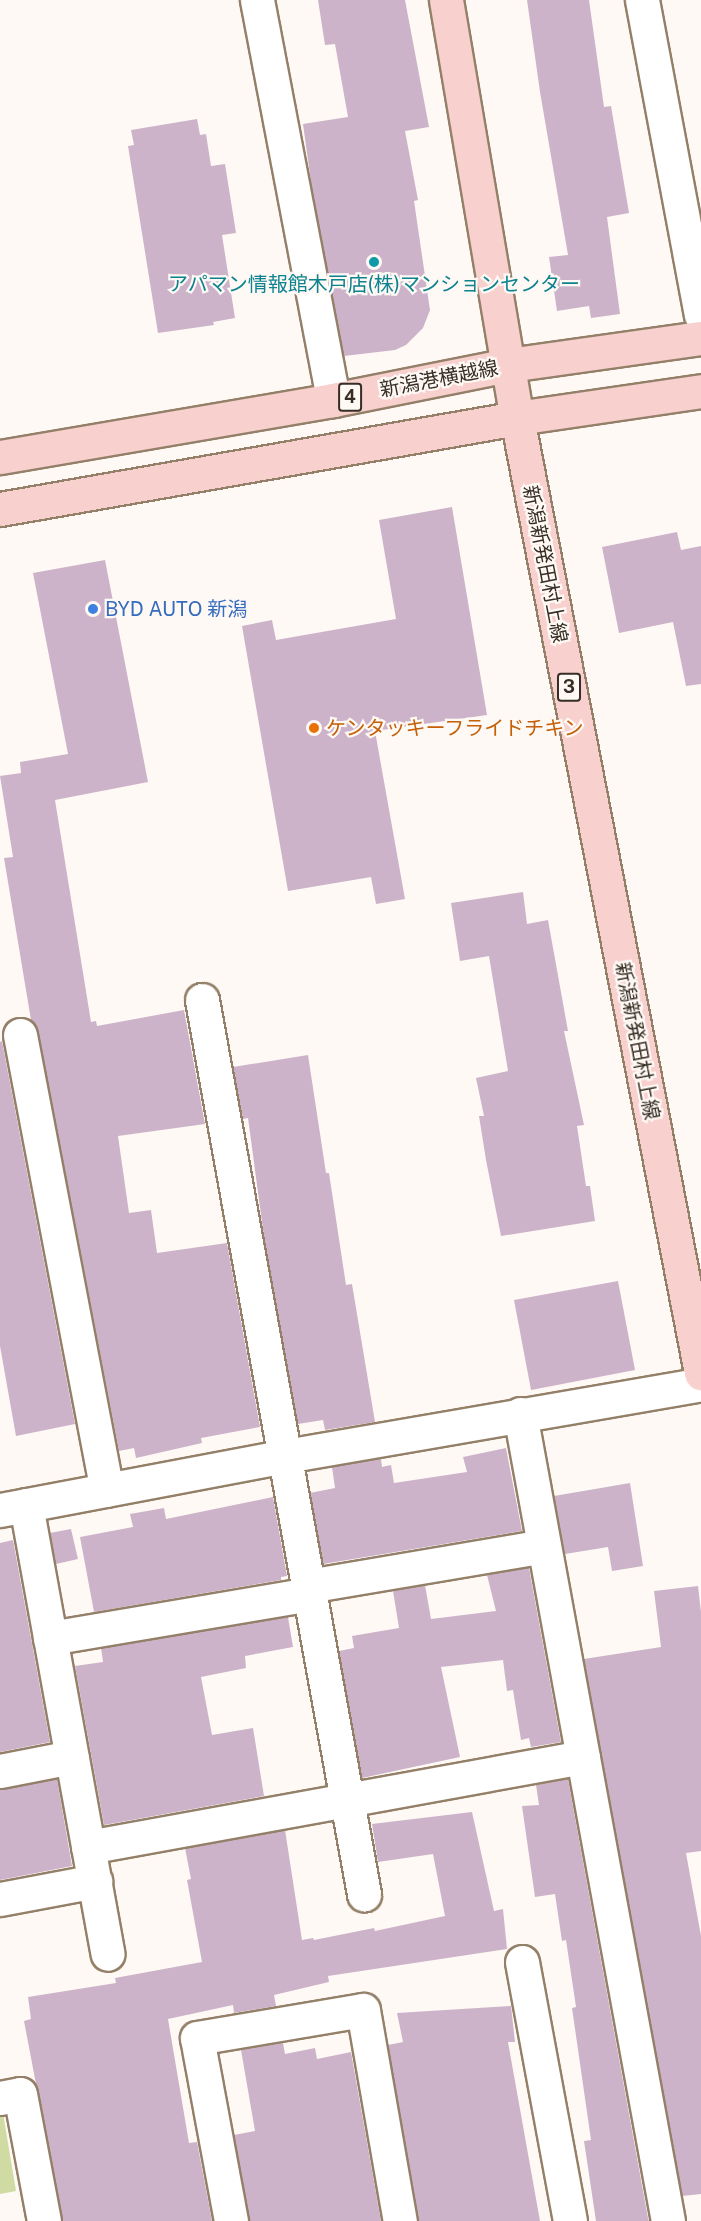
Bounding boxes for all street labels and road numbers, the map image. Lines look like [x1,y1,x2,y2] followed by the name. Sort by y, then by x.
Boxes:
[378,356,500,402] street label: 新潟港横越線
[338,382,362,412] road number: 4
[518,483,572,645] street label: 新潟新発田村上線
[557,672,581,702] road number: 3
[610,960,664,1122] street label: 新潟新発田村上線

